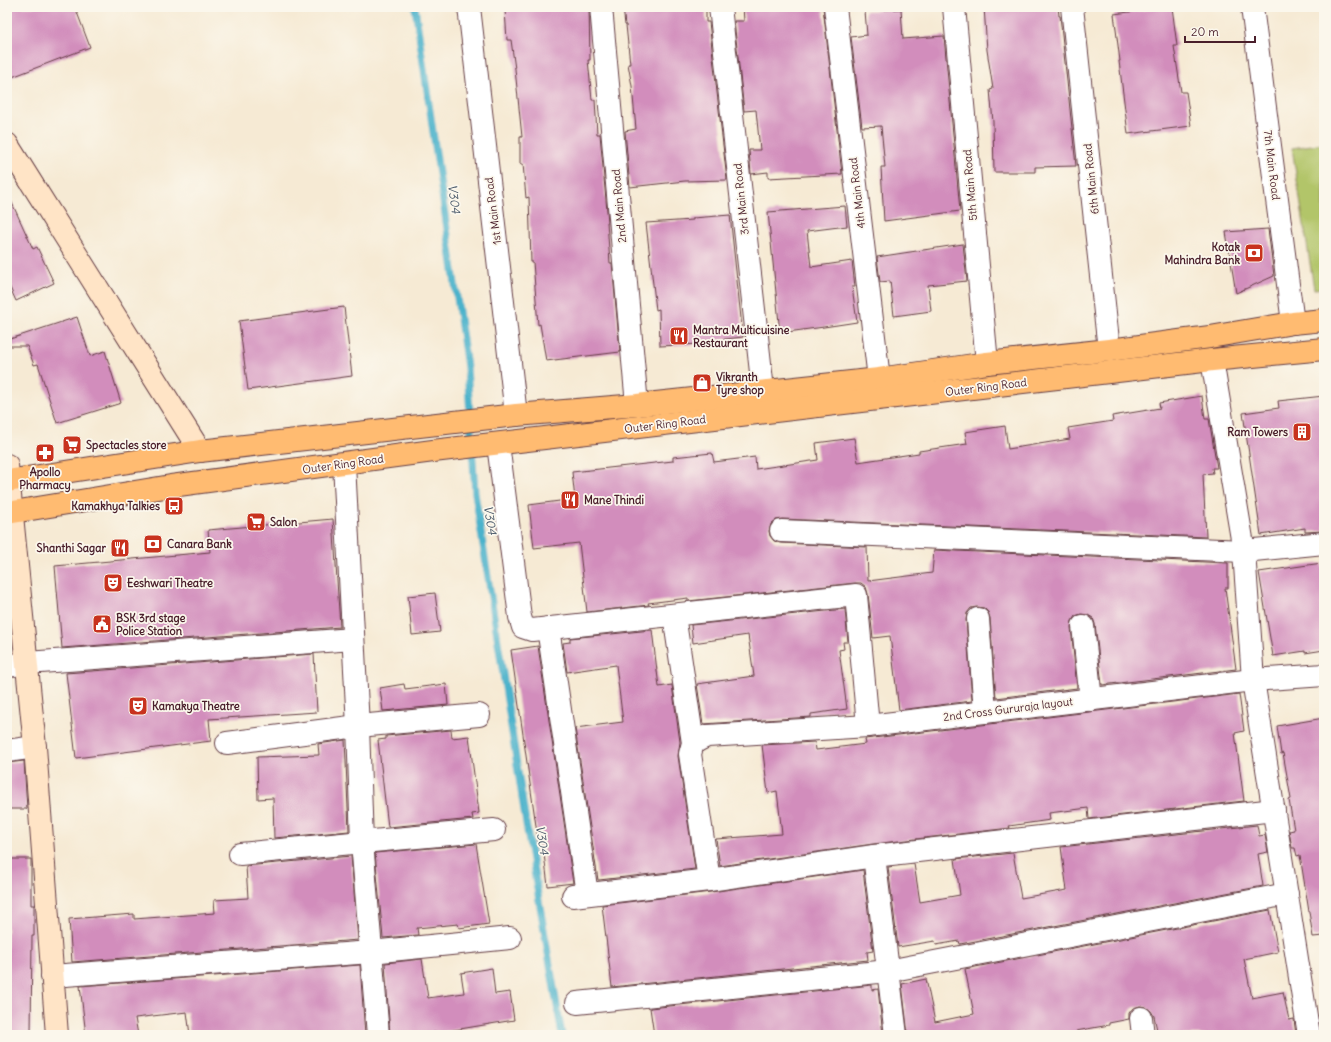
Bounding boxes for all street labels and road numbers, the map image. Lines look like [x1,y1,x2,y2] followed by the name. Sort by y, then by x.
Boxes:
[1261,129,1283,201] street label: 7th Main Road
[1080,142,1102,215] street label: 6th Main Road
[960,148,980,221] street label: 5th Main Road
[846,156,868,229] street label: 4th Main Road
[730,162,752,236] street label: 3rd Main Road
[609,168,629,243] street label: 2nd Main Road
[482,176,504,246] street label: 1st Main Road
[944,375,1028,399] street label: Outer Ring Road
[623,412,707,436] street label: Outer Ring Road
[301,451,385,477] street label: Outer Ring Road
[942,694,1074,724] street label: 2nd Cross Gururaja layout

